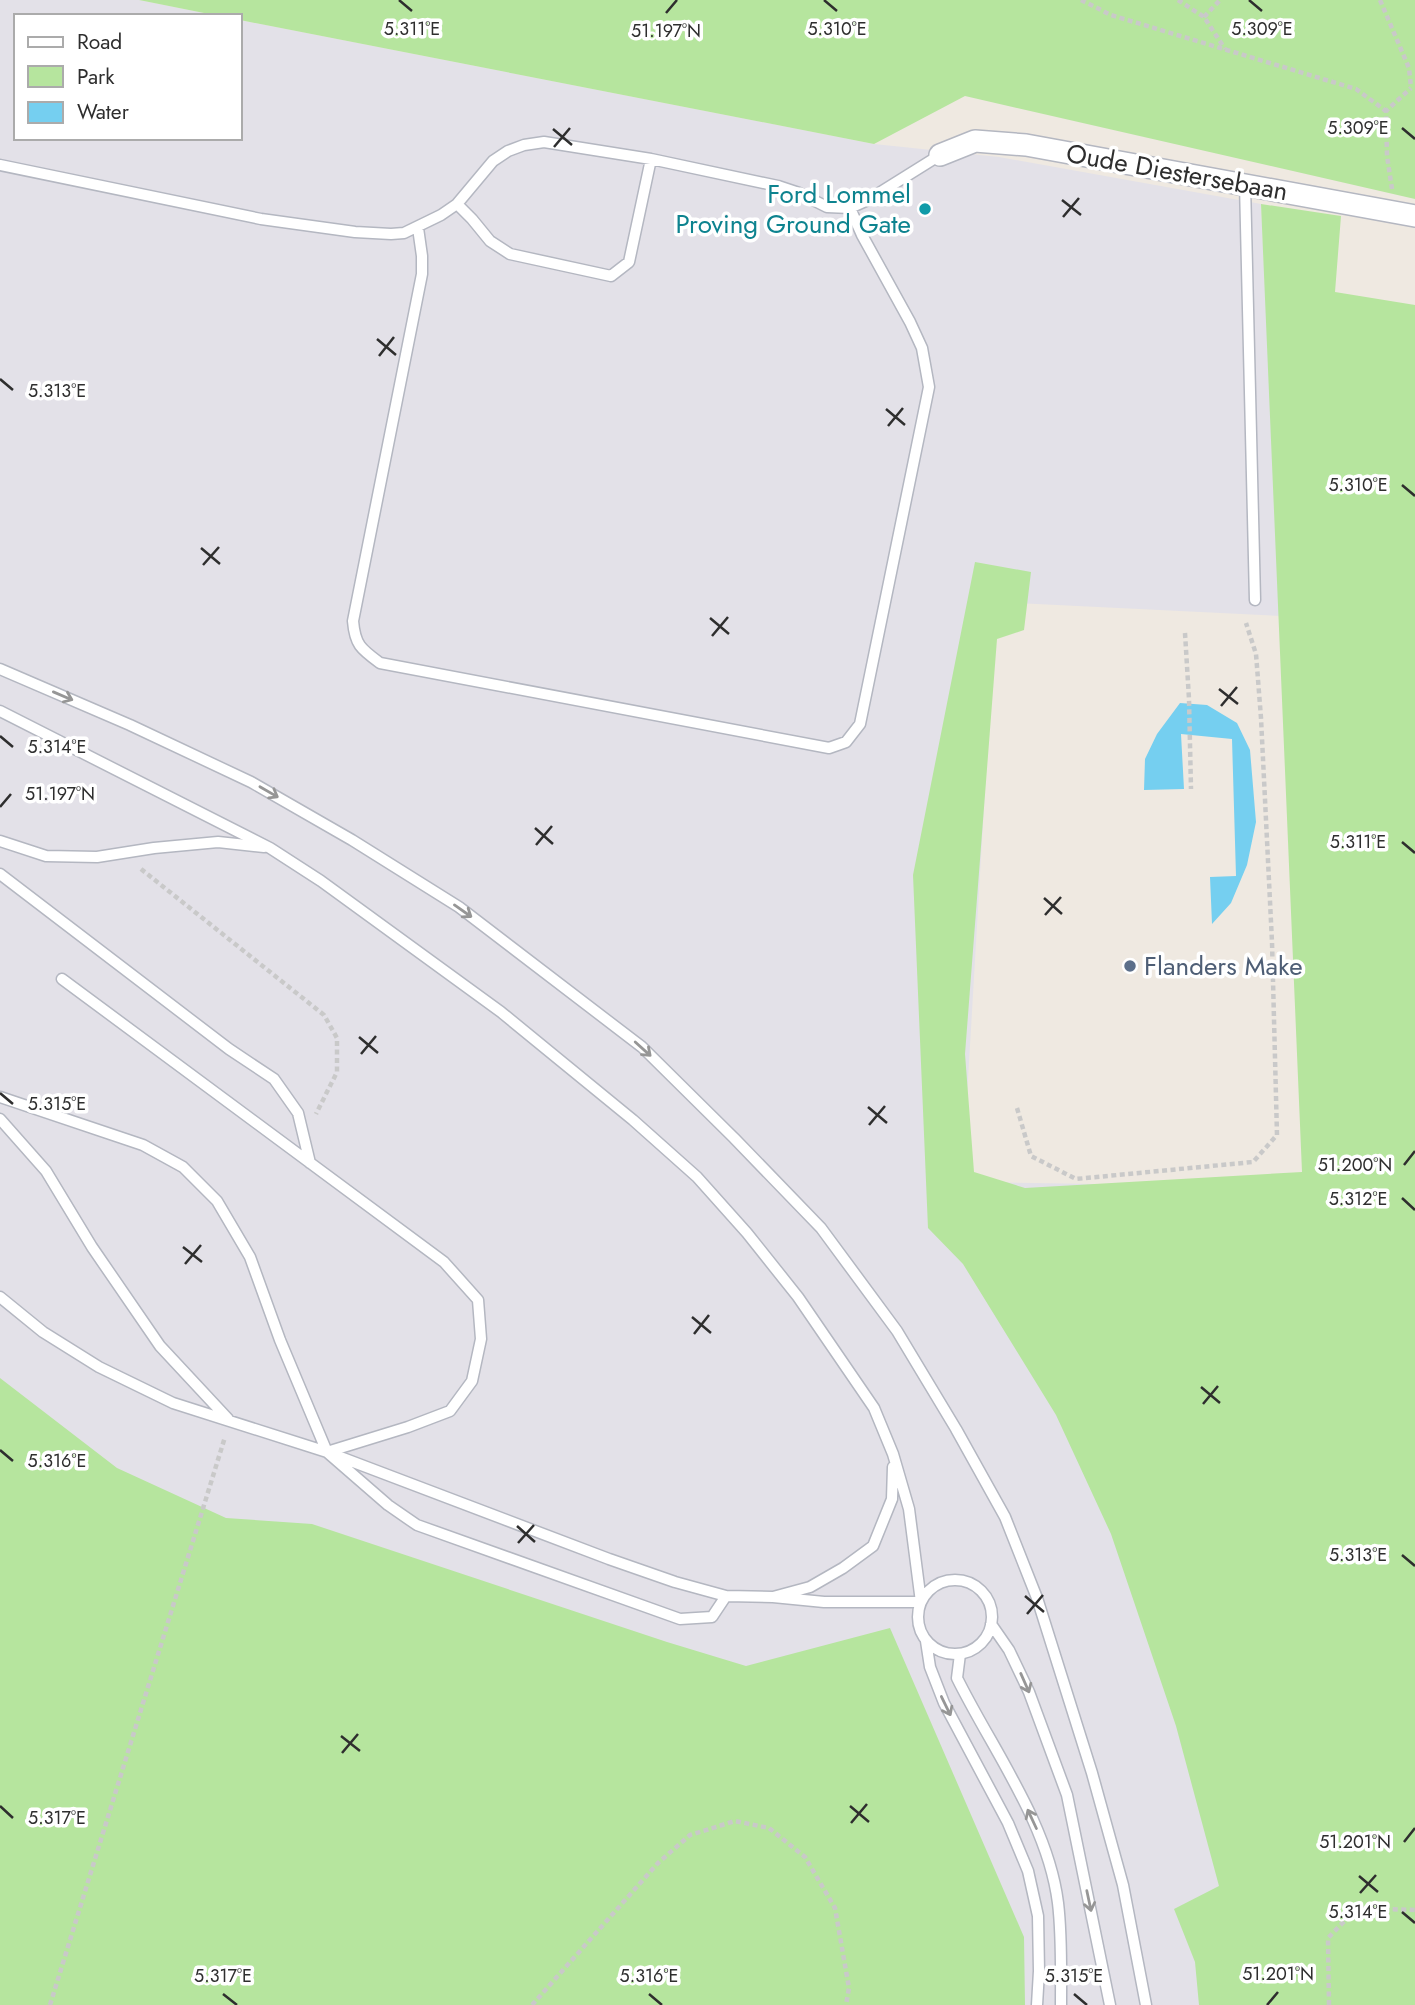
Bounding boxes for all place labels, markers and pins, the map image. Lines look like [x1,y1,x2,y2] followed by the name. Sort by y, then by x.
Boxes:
[675,175,911,243] place label: Ford Lommel Proving Ground Gate
[917,201,933,217] marker: Ford Lommel Proving Ground Gate
[1144,947,1303,985] place label: Flanders Make
[1122,958,1138,974] marker: Flanders Make

